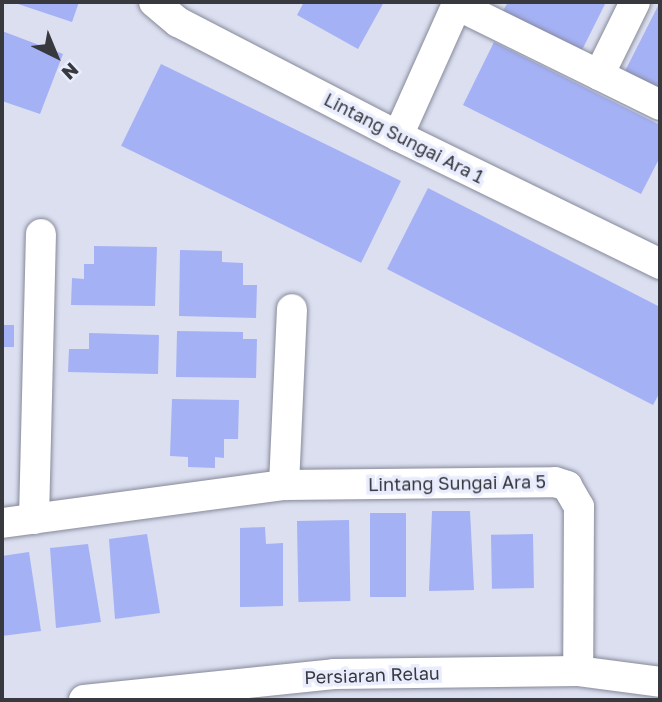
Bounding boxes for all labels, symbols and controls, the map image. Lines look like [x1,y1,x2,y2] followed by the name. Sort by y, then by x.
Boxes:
[21,21,91,91] north arrow
[58,58,84,85] text: N
[321,88,487,188] street label: Lintang Sungai Ara 1
[368,471,546,495] street label: Lintang Sungai Ara 5
[304,662,440,688] street label: Persiaran Relau

